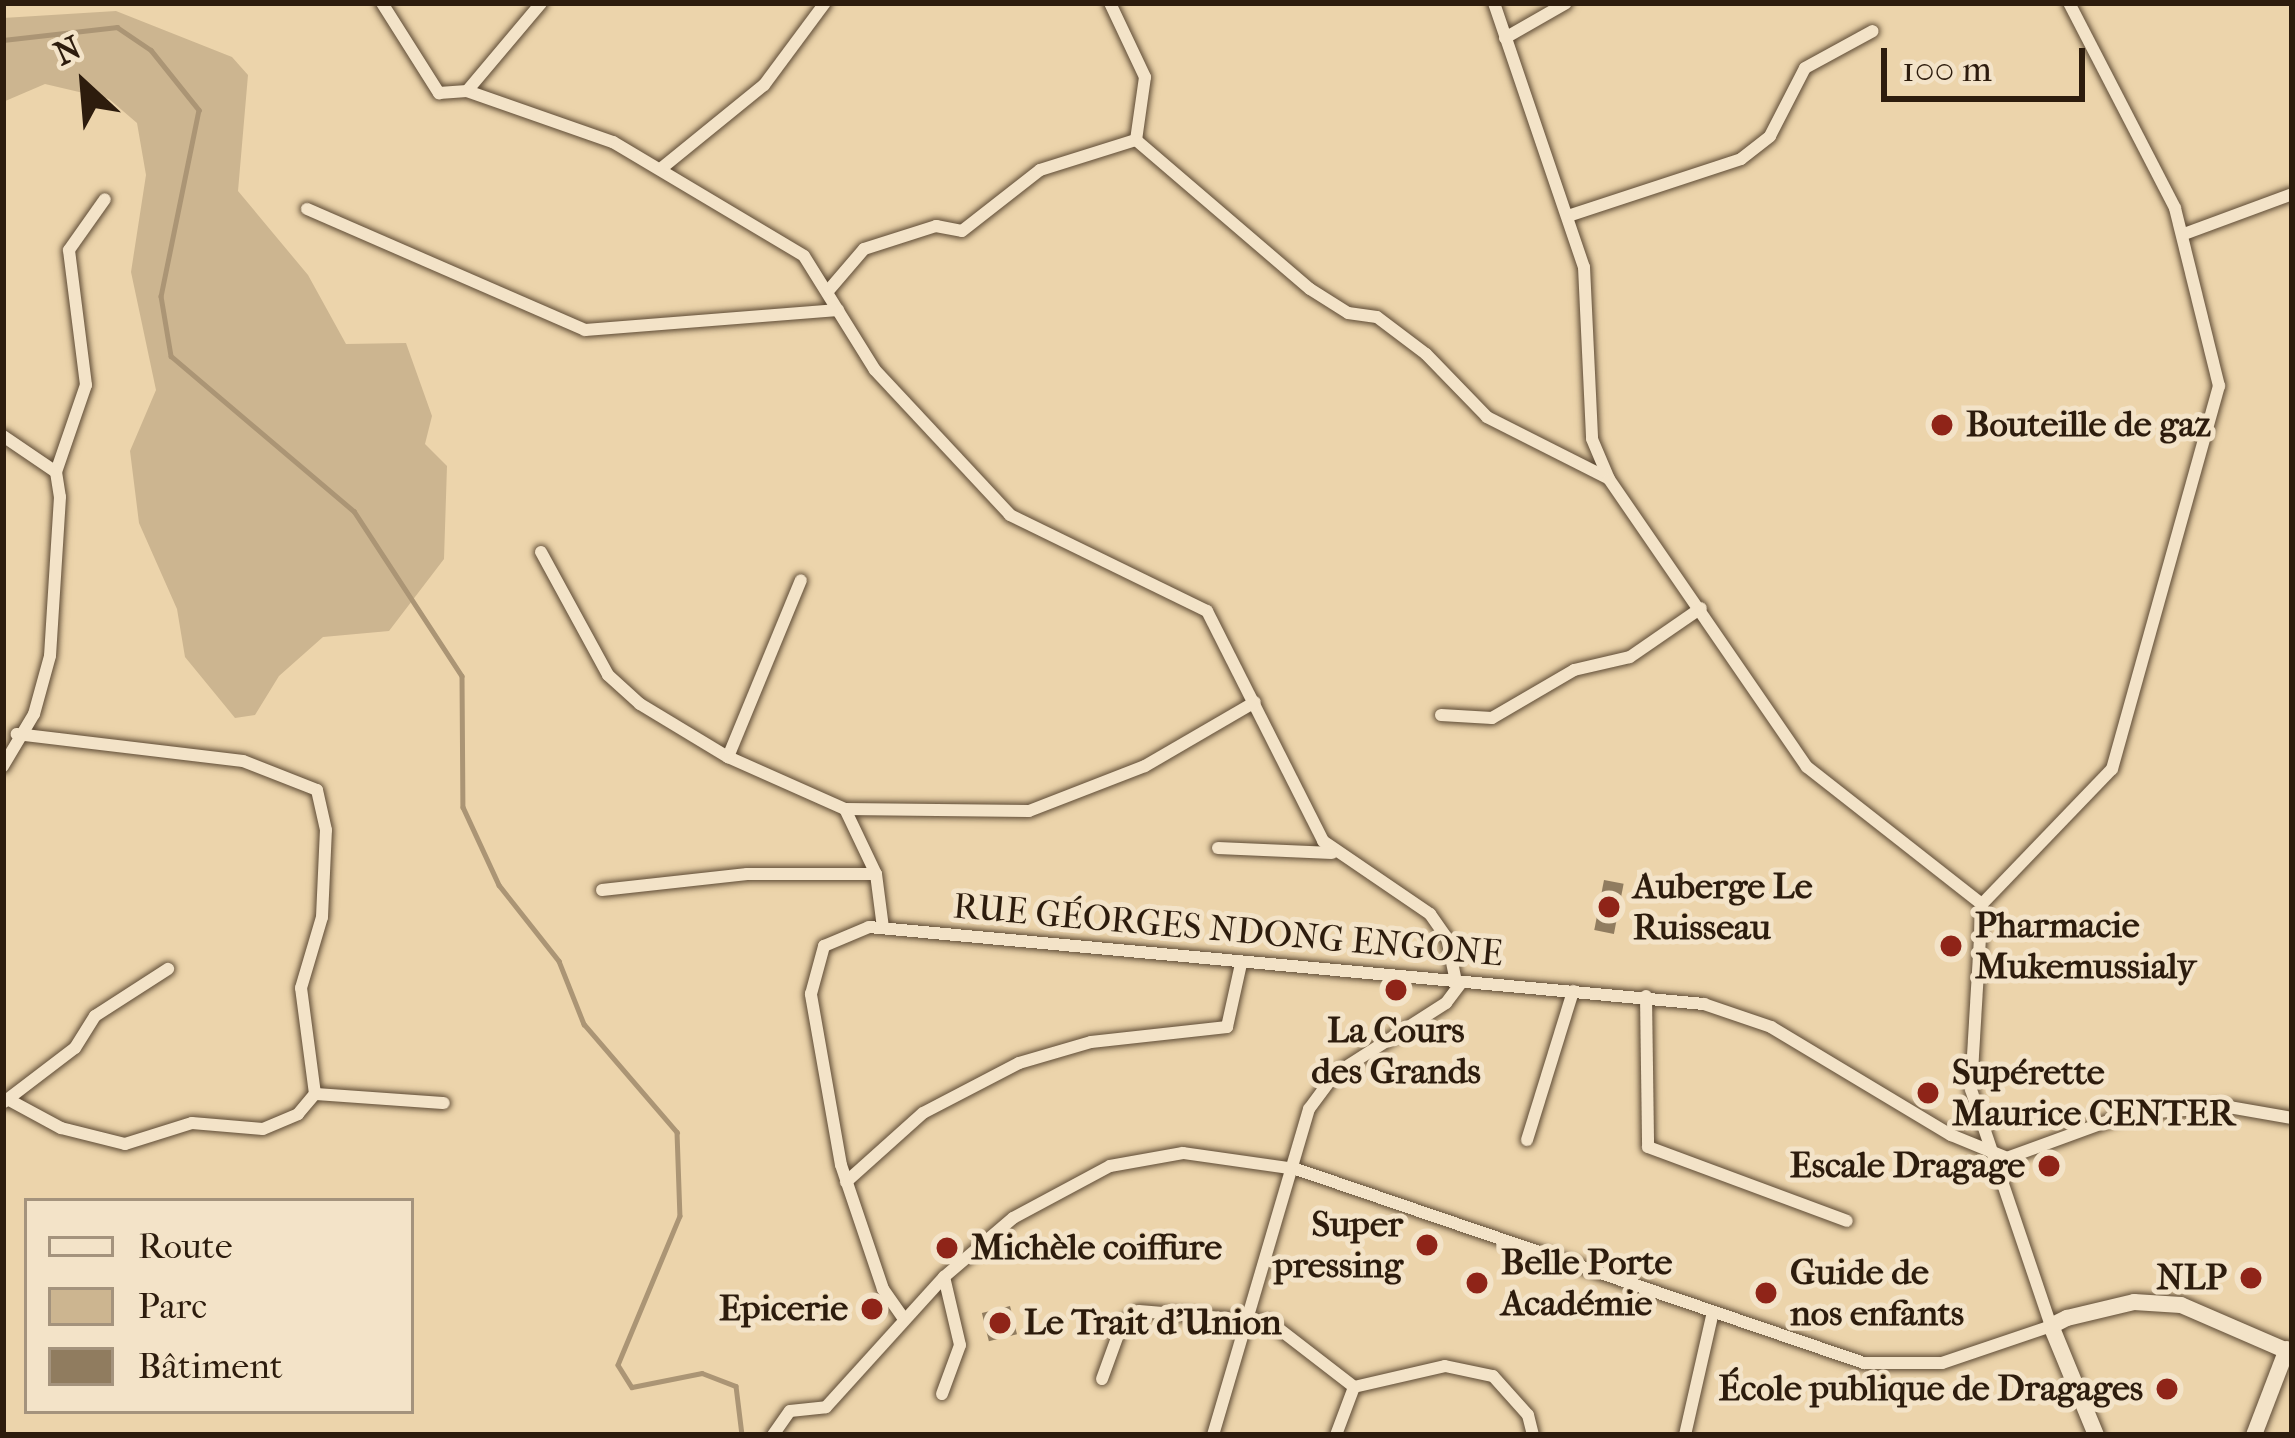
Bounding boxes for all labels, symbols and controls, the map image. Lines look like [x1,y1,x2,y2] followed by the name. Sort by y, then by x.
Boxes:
[24,24,144,144] north arrow
[1887,24,2091,98] scale bar
[48,28,88,74] text: N
[1902,48,1992,90] text: 100 m
[1966,403,2211,447] place label: Bouteille de gaz
[1929,412,1955,438] marker: Bouteille de gaz
[1633,864,1812,949] place label: Auberge Le Ruisseau
[951,884,1505,976] street label: RUE GÉORGES NDONG ENGONE
[1596,894,1622,920] marker: Auberge Le Ruisseau
[1975,903,2196,988] place label: Pharmacie Mukemussialy
[1938,933,1964,959] marker: Pharmacie Mukemussialy
[1383,977,1409,1003] marker: La Cours des Grands
[1311,1008,1481,1093] place label: La Cours des Grands
[1952,1050,2235,1135] place label: Supérette Maurice CENTER
[1915,1080,1941,1106] marker: Supérette Maurice CENTER
[1790,1144,2025,1188] place label: Escale Dragage
[2036,1153,2062,1179] marker: Escale Dragage
[24,1198,414,1414] legend
[1273,1202,1403,1287] place label: Super pressing
[138,1225,232,1267] text: Route
[971,1226,1222,1270] place label: Michèle coiffure
[1414,1232,1440,1258] marker: Super pressing
[934,1235,960,1261] marker: Michèle coiffure
[1501,1240,1672,1325] place label: Belle Porte Académie
[1790,1250,1964,1335] place label: Guide de nos enfants
[2156,1256,2227,1300] place label: NLP
[2238,1265,2264,1291] marker: NLP
[1464,1270,1490,1296] marker: Belle Porte Académie
[1753,1280,1779,1306] marker: Guide de nos enfants
[138,1285,207,1327] text: Parc
[719,1287,848,1331] place label: Epicerie
[859,1296,885,1322] marker: Epicerie
[1024,1301,1282,1345] place label: Le Trait d'Union
[987,1310,1013,1336] marker: Le Trait d'Union
[138,1345,283,1387] text: Bâtiment
[1718,1367,2143,1411] place label: École publique de Dragages
[2154,1376,2180,1402] marker: École publique de Dragages

